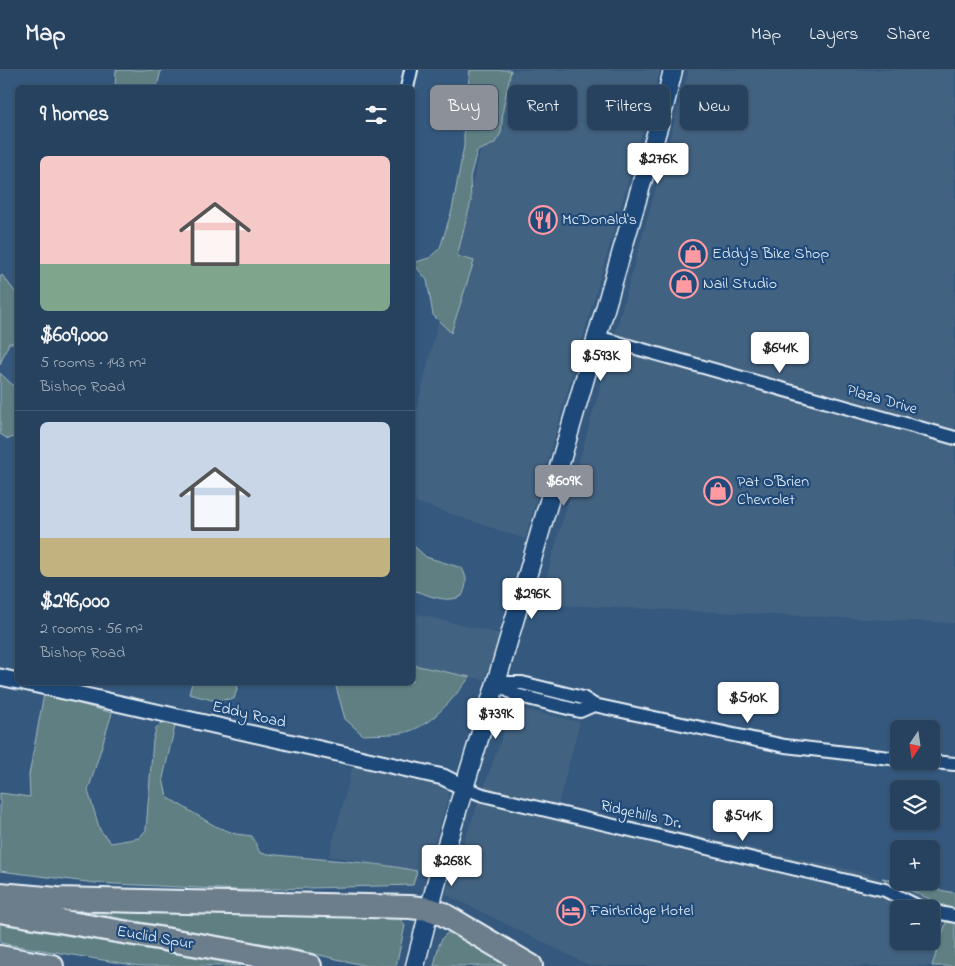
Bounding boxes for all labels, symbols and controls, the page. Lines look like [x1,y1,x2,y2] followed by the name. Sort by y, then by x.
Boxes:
[25,17,66,52] text: Map
[751,22,781,48] text: Map
[809,22,859,48] text: Layers
[887,22,930,48] text: Share
[430,85,498,130] chip: Buy
[508,85,577,130] chip: Rent
[587,85,670,130] chip: Filters
[680,85,748,130] chip: New
[40,100,109,130] text: 9 homes
[362,101,390,129] icon: filters
[623,142,693,185] pin: $276K
[638,147,678,171] text: $276K
[170,189,260,279] icon: home
[528,205,558,235] restaurant icon: McDonald's
[562,208,637,232] place label: McDonald's
[678,239,708,269] shop icon: Eddy's Bike Shop
[712,242,829,266] place label: Eddy's Bike Shop
[669,269,699,299] shop icon: Nail Studio
[703,272,777,296] place label: Nail Studio
[40,321,108,351] text: $609,000
[745,332,815,374] pin: $641K
[762,336,798,360] text: $641K
[566,340,636,382] pin: $593K
[582,344,620,368] text: $593K
[40,351,146,375] text: 5 rooms · 143 m²
[40,375,125,399] text: Bishop Road
[844,378,921,422] street label: Plaza Drive
[170,454,260,544] icon: home
[529,464,599,507] pin: $609K
[546,469,582,493] text: $609K
[737,470,809,512] place label: Pat O'Brien Chevrolet
[703,476,733,506] shop icon: Pat O'Brien Chevrolet
[497,578,567,620] pin: $296K
[513,582,551,606] text: $296K
[40,587,110,617] text: $296,000
[40,617,143,641] text: 2 rooms · 56 m²
[40,641,125,665] text: Bishop Road
[713,682,783,724] pin: $510K
[729,686,767,710] text: $510K
[210,695,288,735] street label: Eddy Road
[461,698,531,740] pin: $739K
[478,702,514,726] text: $739K
[890,720,940,770] north arrow
[890,720,940,950] map controls
[890,780,940,830] button: layers
[598,794,684,836] street label: Ridgehills Dr.
[708,800,778,842] pin: $541K
[724,804,762,828] text: $541K
[890,840,940,890] button: +
[417,844,487,887] pin: $268K
[433,849,471,873] text: $268K
[556,896,586,926] hotel icon: Fairbridge Hotel
[589,899,694,923] place label: Fairbridge Hotel
[890,900,940,950] button: −
[115,919,195,957] street label: Euclid Spur

